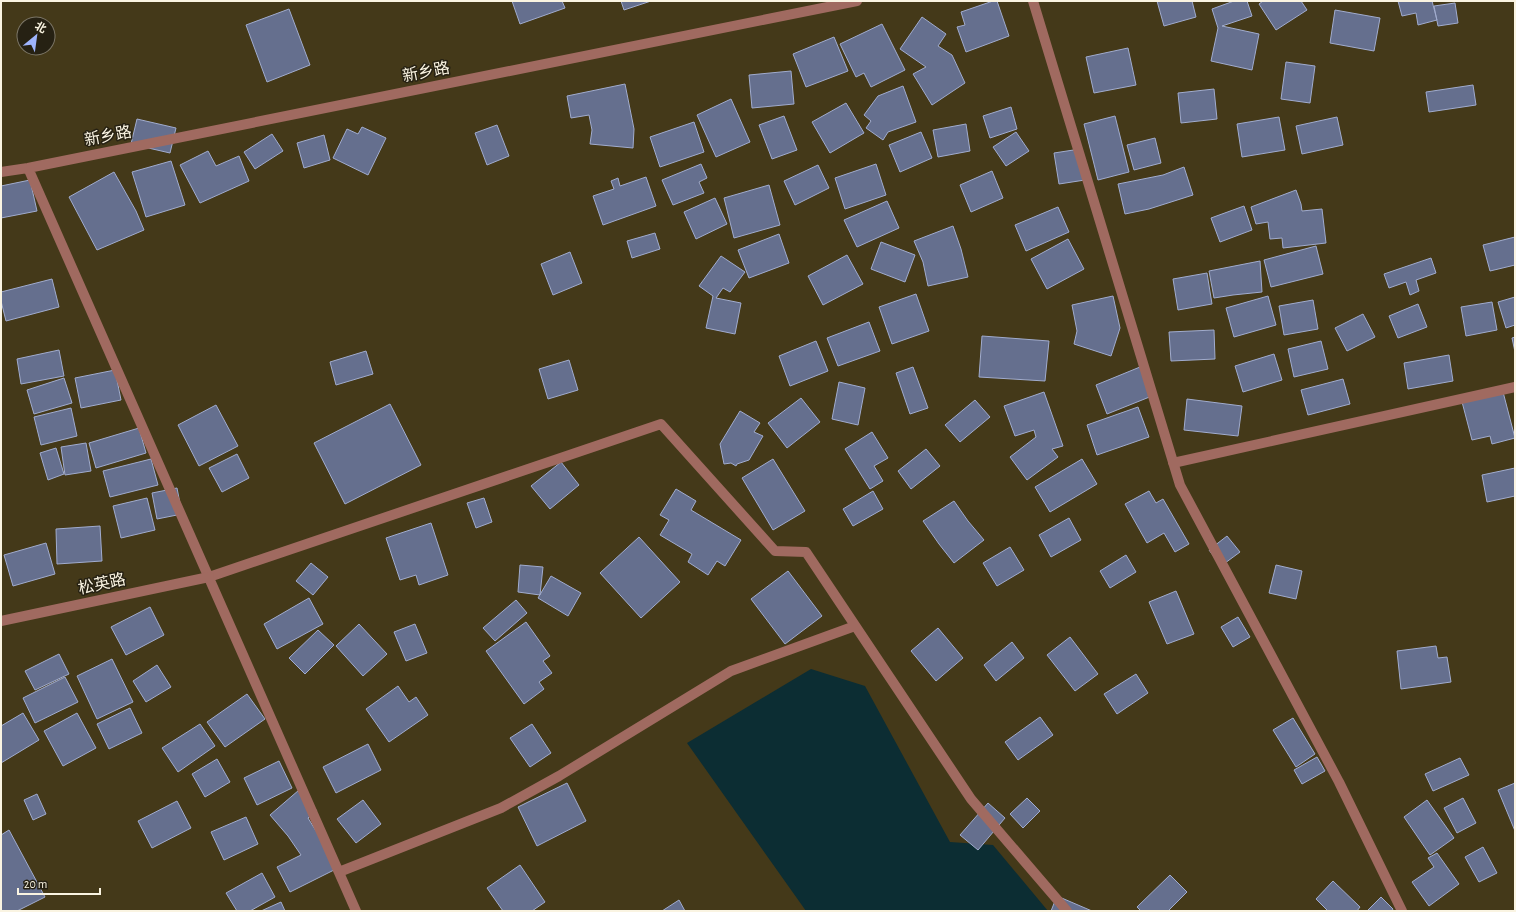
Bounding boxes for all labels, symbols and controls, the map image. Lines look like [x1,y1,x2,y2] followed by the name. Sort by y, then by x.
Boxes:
[16,16,56,56] north arrow
[33,20,48,35] text: 北
[401,59,451,84] street label: 新乡路
[83,123,133,148] street label: 新乡路
[77,570,127,597] street label: 松英路
[18,870,100,896] scale bar
[24,878,47,890] text: 20 m

